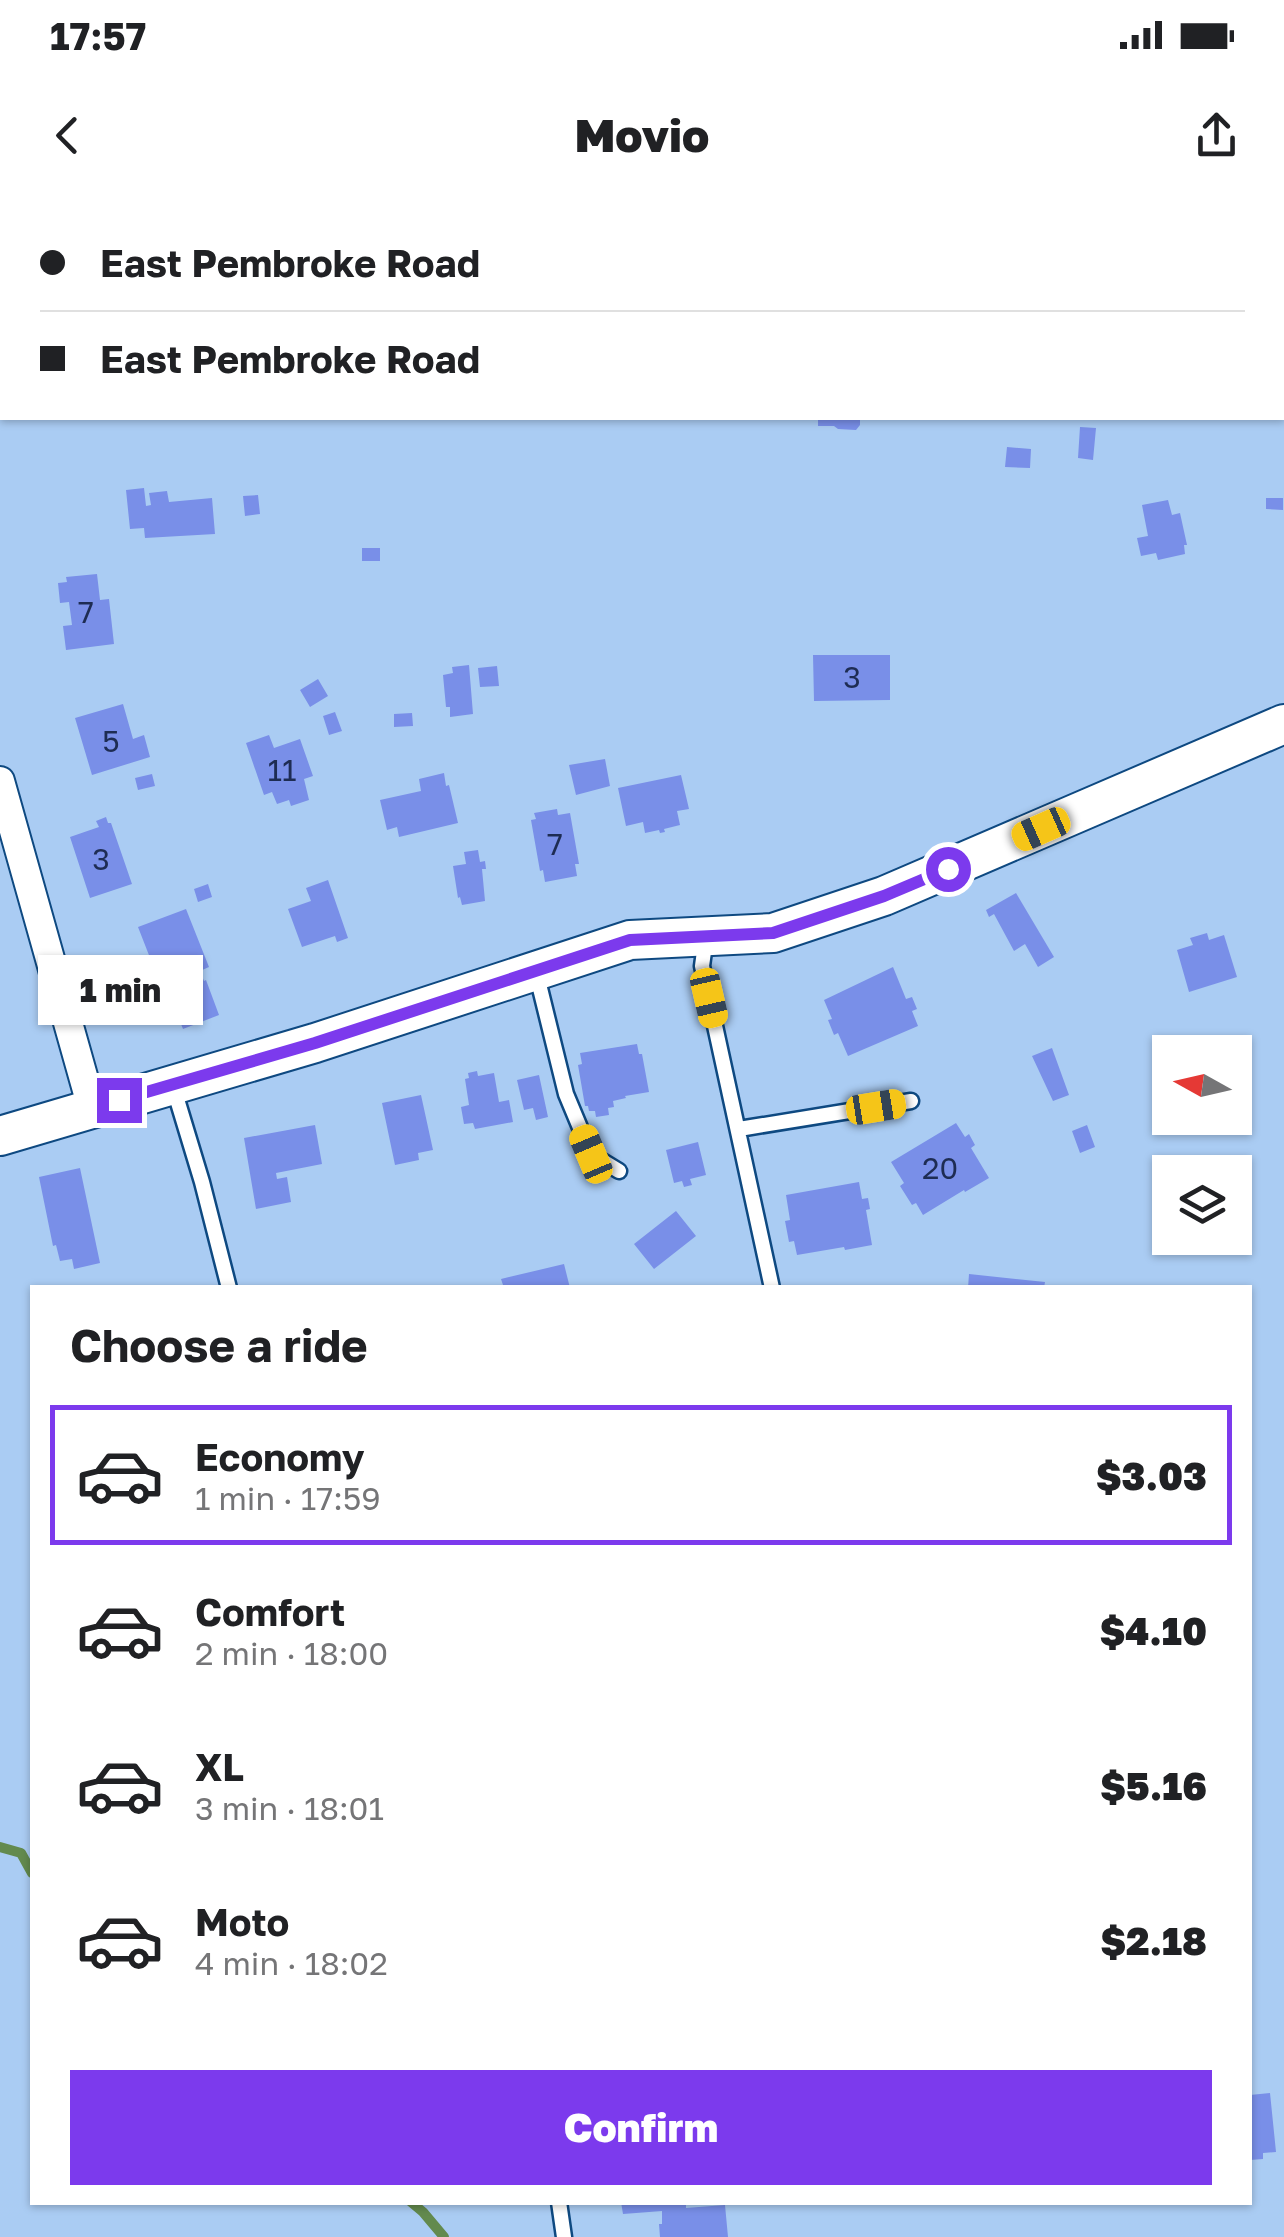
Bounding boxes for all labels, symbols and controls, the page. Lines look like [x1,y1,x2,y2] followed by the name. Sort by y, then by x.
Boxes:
[50,13,146,58] text: 17:57
[40,108,95,163] icon: back
[575,108,709,162] text: Movio
[1189,108,1244,163] icon: share
[100,240,480,285] text: East Pembroke Road
[100,336,480,381] text: East Pembroke Road
[78,594,94,630] house number: 7
[843,659,861,695] house number: 3
[102,723,120,759] house number: 5
[267,752,297,788] house number: 11
[1007,803,1075,855] car
[547,826,563,862] house number: 7
[92,841,110,877] house number: 3
[926,847,971,892] route start
[36,955,202,1025] callout: 1 min
[688,965,730,1031] car
[80,971,161,1009] text: 1 min
[1152,1035,1252,1135] north arrow
[1152,1035,1252,1255] map controls
[97,1078,142,1123] route end
[844,1087,908,1127] car
[565,1121,617,1187] car
[922,1150,958,1186] house number: 20
[1152,1155,1252,1255] button: layers
[70,1318,368,1372] text: Choose a ride
[75,1430,165,1520] icon: car
[195,1434,364,1479] text: Economy
[1096,1453,1207,1498] text: $3.03
[195,1479,381,1517] text: 1 min · 17:59
[75,1585,165,1675] icon: car
[195,1589,345,1634] text: Comfort
[1100,1608,1207,1653] text: $4.10
[195,1634,388,1672] text: 2 min · 18:00
[75,1740,165,1830] icon: car
[195,1744,244,1789] text: XL
[1100,1763,1207,1808] text: $5.16
[195,1789,384,1827] text: 3 min · 18:01
[75,1895,165,1985] icon: car
[195,1899,289,1944] text: Moto
[1100,1918,1207,1963] text: $2.18
[195,1944,388,1982] text: 4 min · 18:02
[70,2070,1212,2185] button: Confirm

